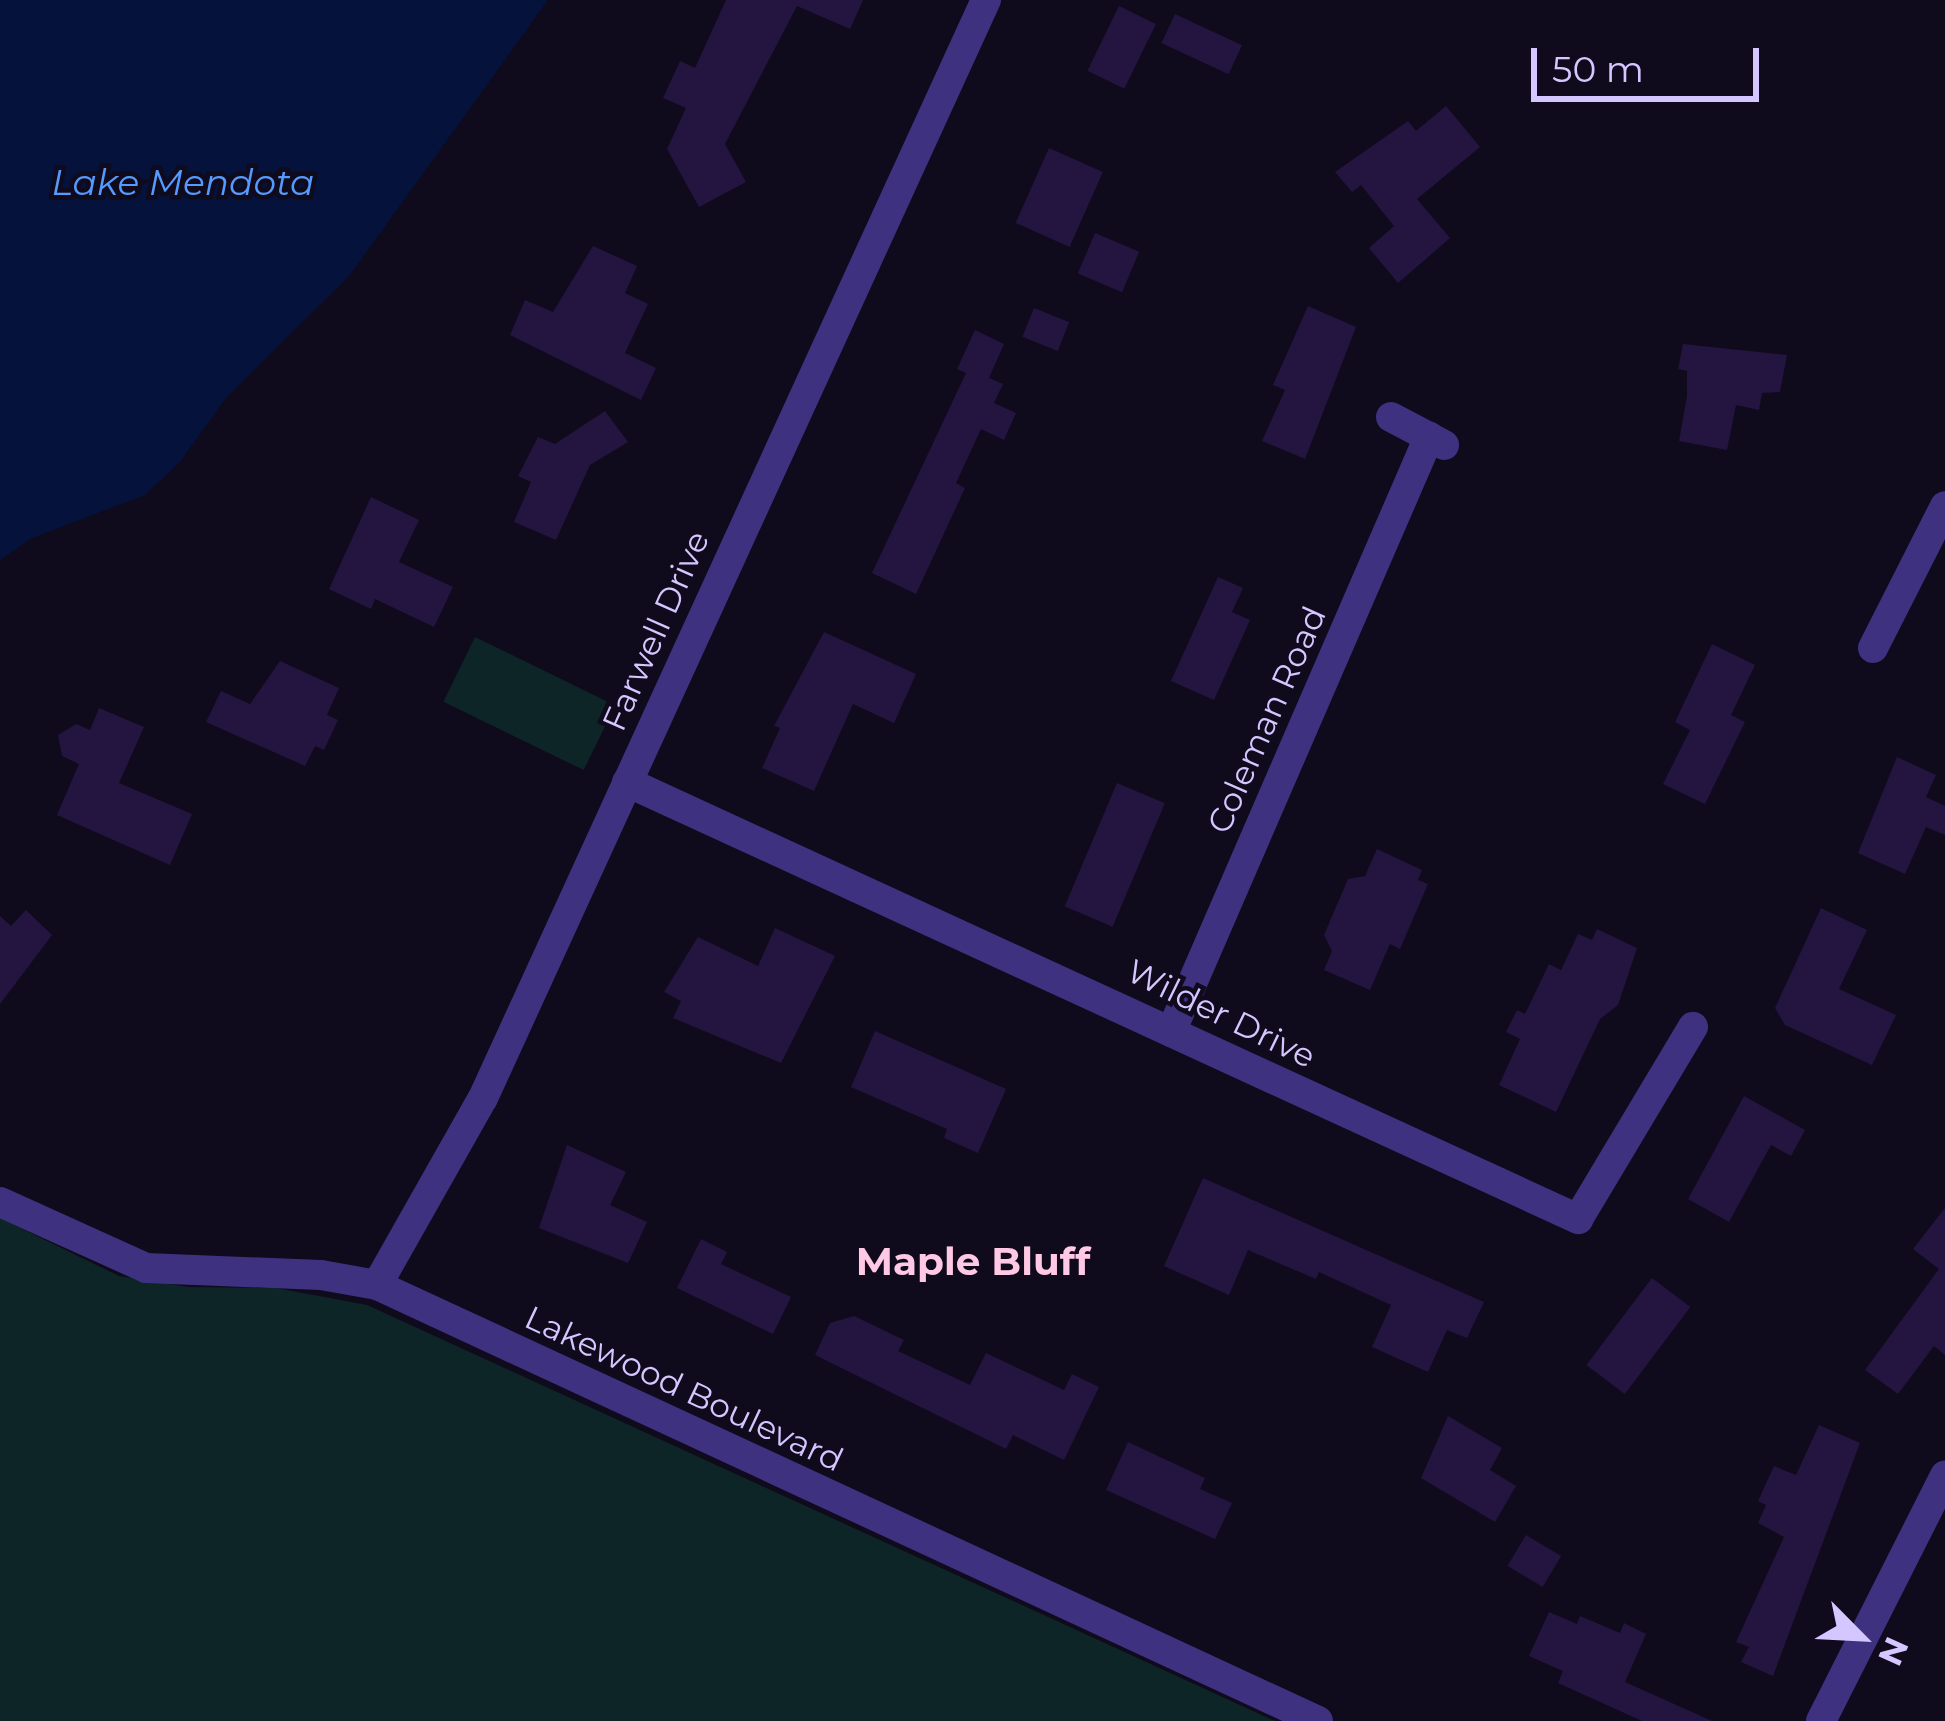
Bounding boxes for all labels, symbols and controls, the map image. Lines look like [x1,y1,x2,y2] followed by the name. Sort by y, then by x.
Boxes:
[1537,24,1765,98] scale bar
[1552,47,1644,91] text: 50 m
[52,161,314,205] water label: Lake Mendota
[594,525,718,737] street label: Farwell Drive
[1199,601,1335,839] street label: Coleman Road
[1120,951,1322,1077] street label: Wilder Drive
[856,1238,1090,1284] district label: Maple Bluff
[519,1298,849,1480] street label: Lakewood Boulevard
[1801,1577,1921,1697] north arrow
[1870,1631,1918,1672] text: N

